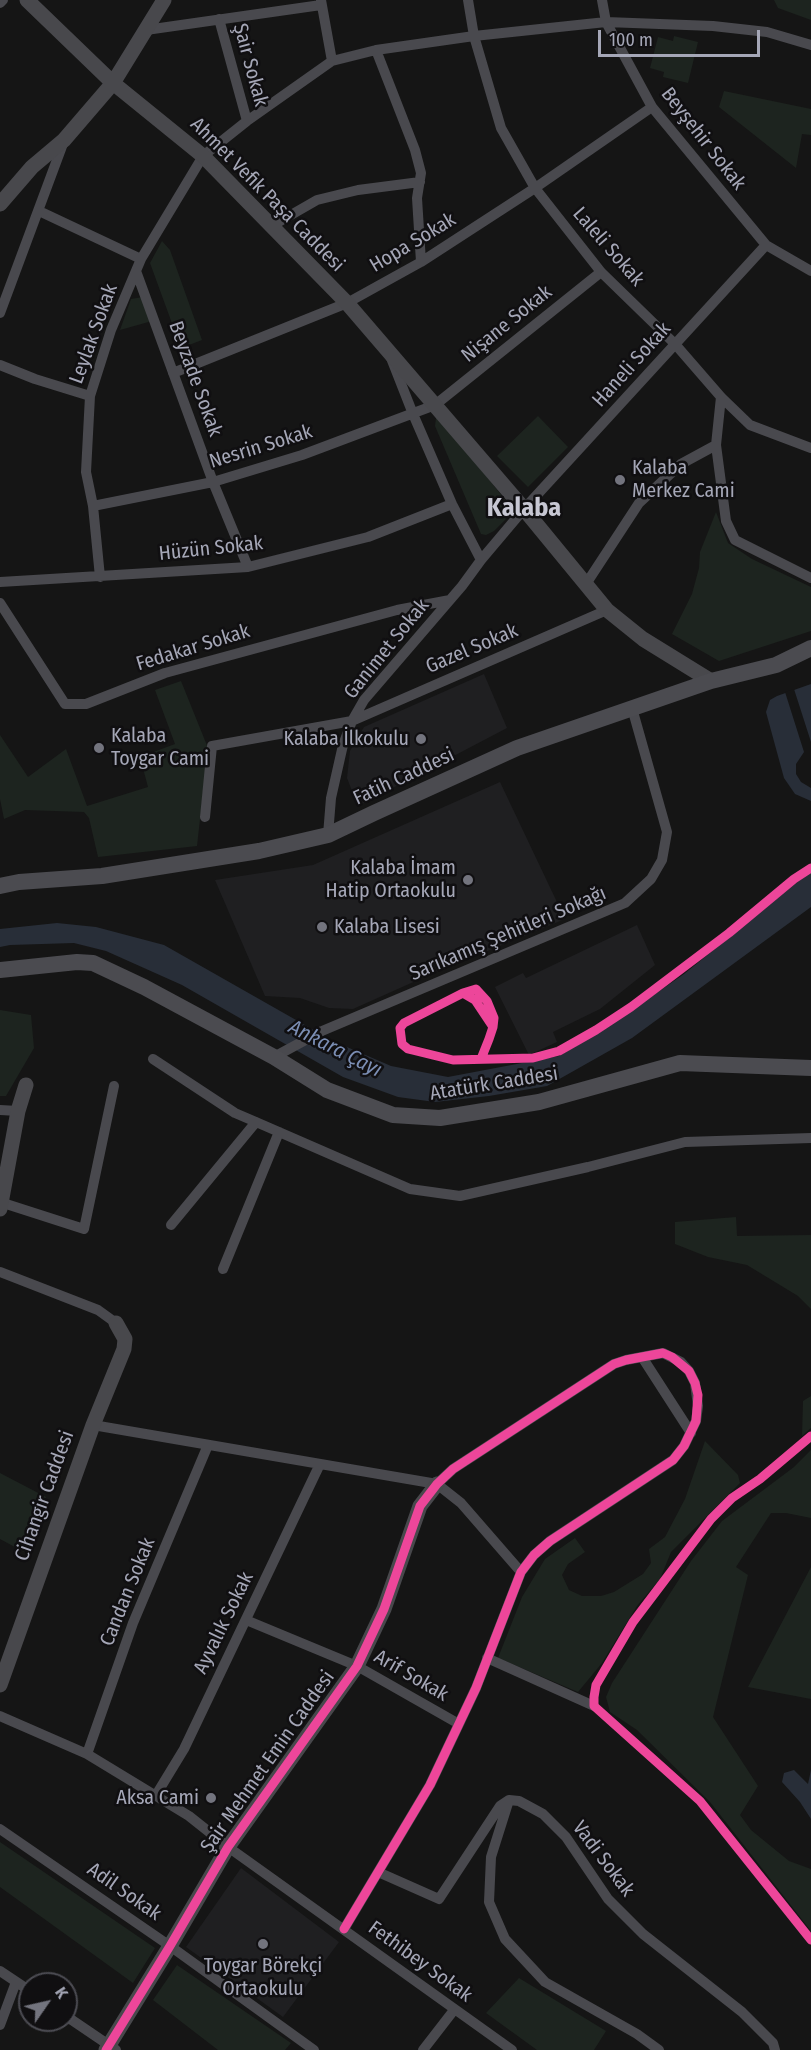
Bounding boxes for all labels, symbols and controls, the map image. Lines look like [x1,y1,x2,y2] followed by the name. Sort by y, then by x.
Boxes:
[601,18,763,56] scale bar
[227,21,273,109] street label: Şair Sokak
[609,29,653,51] text: 100 m
[655,83,751,195] street label: Beyşehir Sokak
[185,113,349,277] street label: Ahmet Vefik Paşa Caddesi
[567,203,649,291] street label: Laleli Sokak
[366,208,460,278] street label: Hopa Sokak
[457,280,557,368] street label: Nişane Sokak
[65,281,123,387] street label: Leylak Sokak
[163,318,227,440] street label: Beyzade Sokak
[588,318,676,412] street label: Haneli Sokak
[207,420,315,474] street label: Nesrin Sokak
[632,456,735,503] place label: Kalaba Merkez Cami
[613,473,627,487] marker: Kalaba Merkez Cami
[487,493,561,525] district label: Kalaba
[158,532,264,566] street label: Hüzün Sokak
[339,594,435,704] street label: Ganimet Sokak
[133,619,253,677] street label: Fedakar Sokak
[422,619,522,679] street label: Gazel Sokak
[111,724,209,771] place label: Kalaba Toygar Cami
[283,727,409,751] place label: Kalaba İlkokulu
[414,732,428,746] marker: Kalaba İlkokulu
[92,741,106,755] marker: Kalaba Toygar Cami
[350,743,458,811] street label: Fatih Caddesi
[326,856,456,903] place label: Kalaba İmam Hatip Ortaokulu
[461,873,475,887] marker: Kalaba İmam Hatip Ortaokulu
[406,882,610,986] street label: Sarıkamış Şehitleri Sokağı
[334,915,440,939] place label: Kalaba Lisesi
[315,920,329,934] marker: Kalaba Lisesi
[284,1015,386,1083] water label: Ankara Çayı
[428,1062,560,1106] street label: Atatürk Caddesi
[10,1428,80,1564] street label: Cihangir Caddesi
[95,1534,161,1650] street label: Candan Sokak
[189,1568,259,1678] street label: Ayvalık Sokak
[370,1645,452,1707] street label: Arif Sokak
[196,1666,340,1858] street label: Şair Mehmet Emin Caddesi
[116,1786,199,1810] place label: Aksa Cami
[204,1791,218,1805] marker: Aksa Cami
[567,1817,639,1901] street label: Vadi Sokak
[82,1858,166,1926] street label: Adil Sokak
[363,1916,477,2008] street label: Fethibey Sokak
[256,1937,270,1951] marker: Toygar Börekçi Ortaokulu
[204,1954,322,2001] place label: Toygar Börekçi Ortaokulu
[18,1972,78,2032] north arrow
[51,1984,72,2002] text: K

